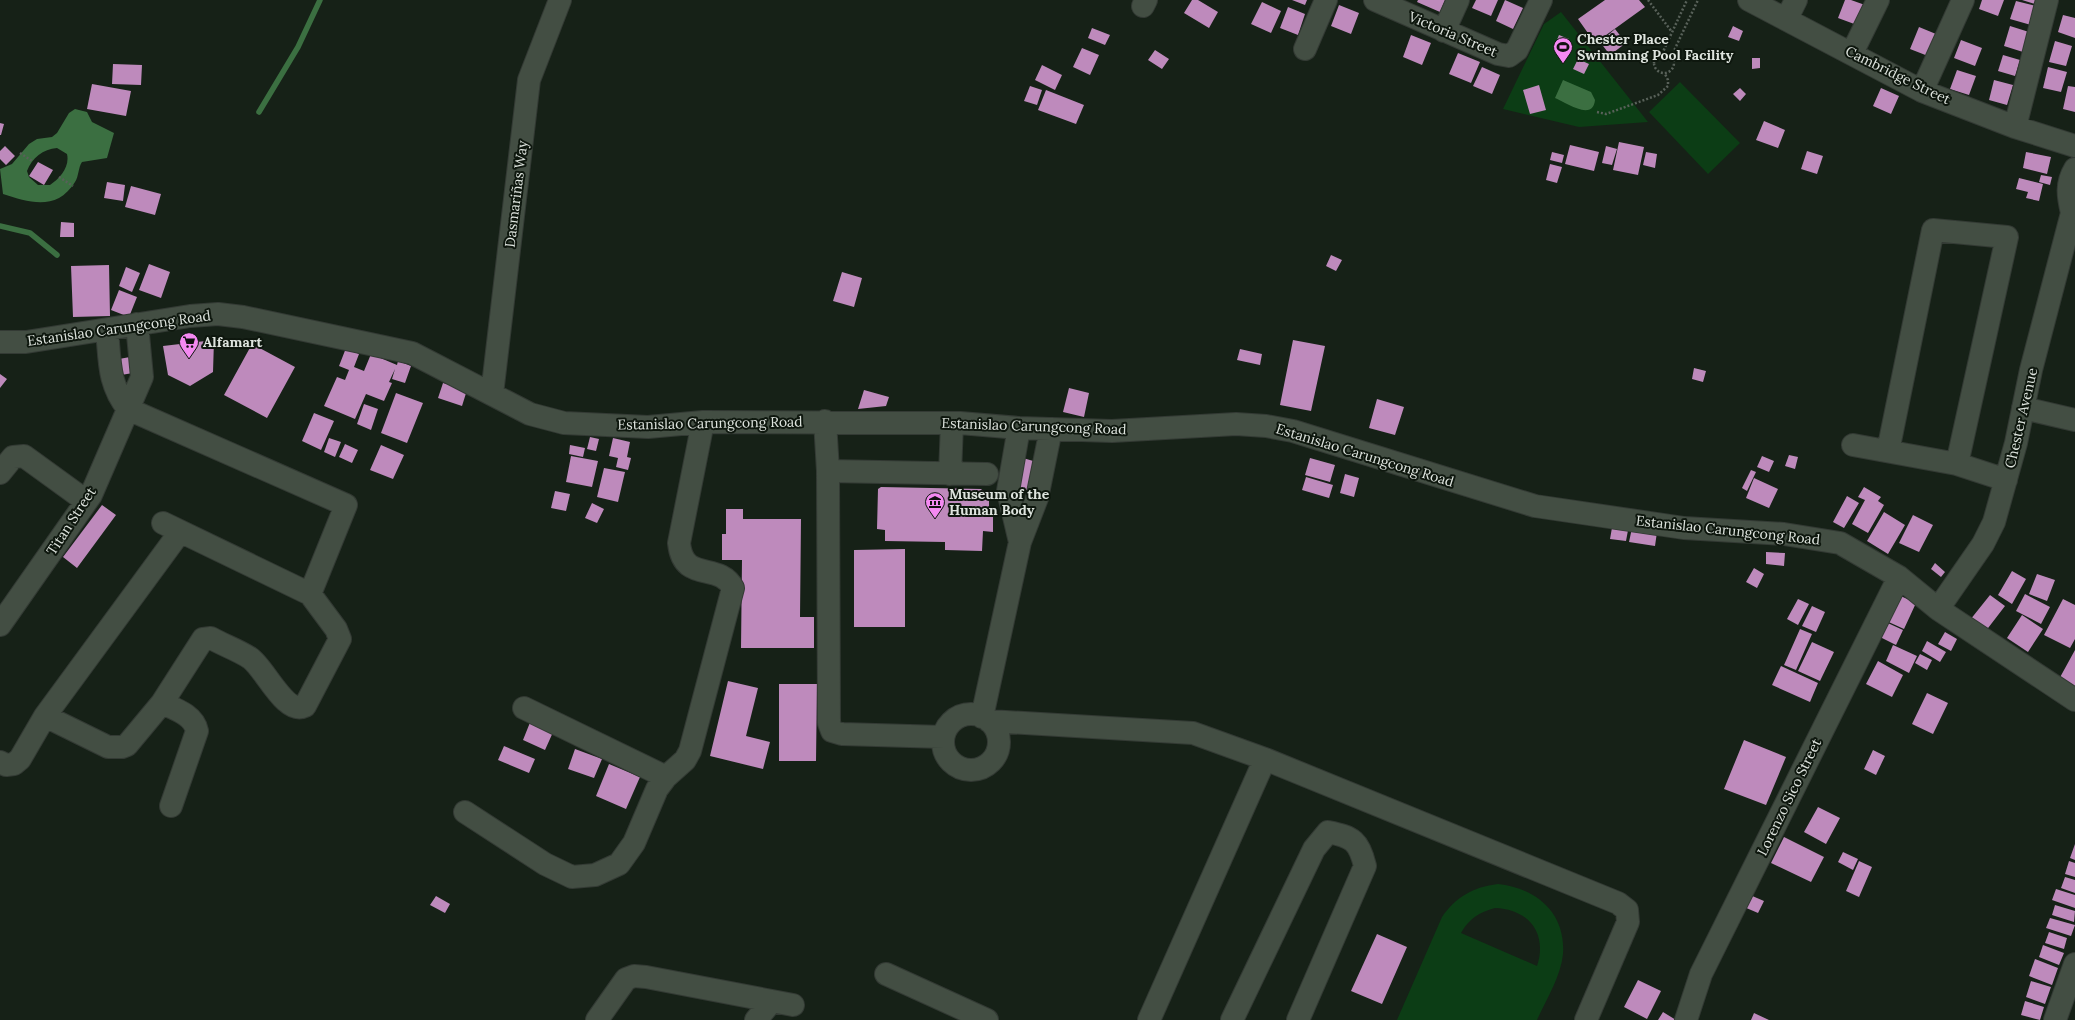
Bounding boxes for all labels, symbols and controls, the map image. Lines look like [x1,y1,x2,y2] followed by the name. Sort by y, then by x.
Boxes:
[1405,7,1501,61] street label: Victoria Street
[1577,30,1734,64] place label: Chester Place Swimming Pool Facility
[1552,36,1574,64] sports icon: Chester Place Swimming Pool Facility
[1843,42,1954,108] street label: Cambridge Street
[501,139,532,248] street label: Dasmariñas Way
[26,306,212,350] street label: Estanislao Carungcong Road
[178,331,200,359] supermarket icon: Alfamart
[203,333,262,351] place label: Alfamart
[2001,366,2041,470] street label: Chester Avenue
[617,412,803,434] street label: Estanislao Carungcong Road
[941,414,1127,438] street label: Estanislao Carungcong Road
[1274,419,1456,491] street label: Estanislao Carungcong Road
[42,483,100,558] street label: Titan Street
[949,485,1050,519] place label: Museum of the Human Body
[924,491,946,519] museum icon: Museum of the Human Body
[1635,511,1821,549] street label: Estanislao Carungcong Road
[1753,735,1825,858] street label: Lorenzo Sico Street

